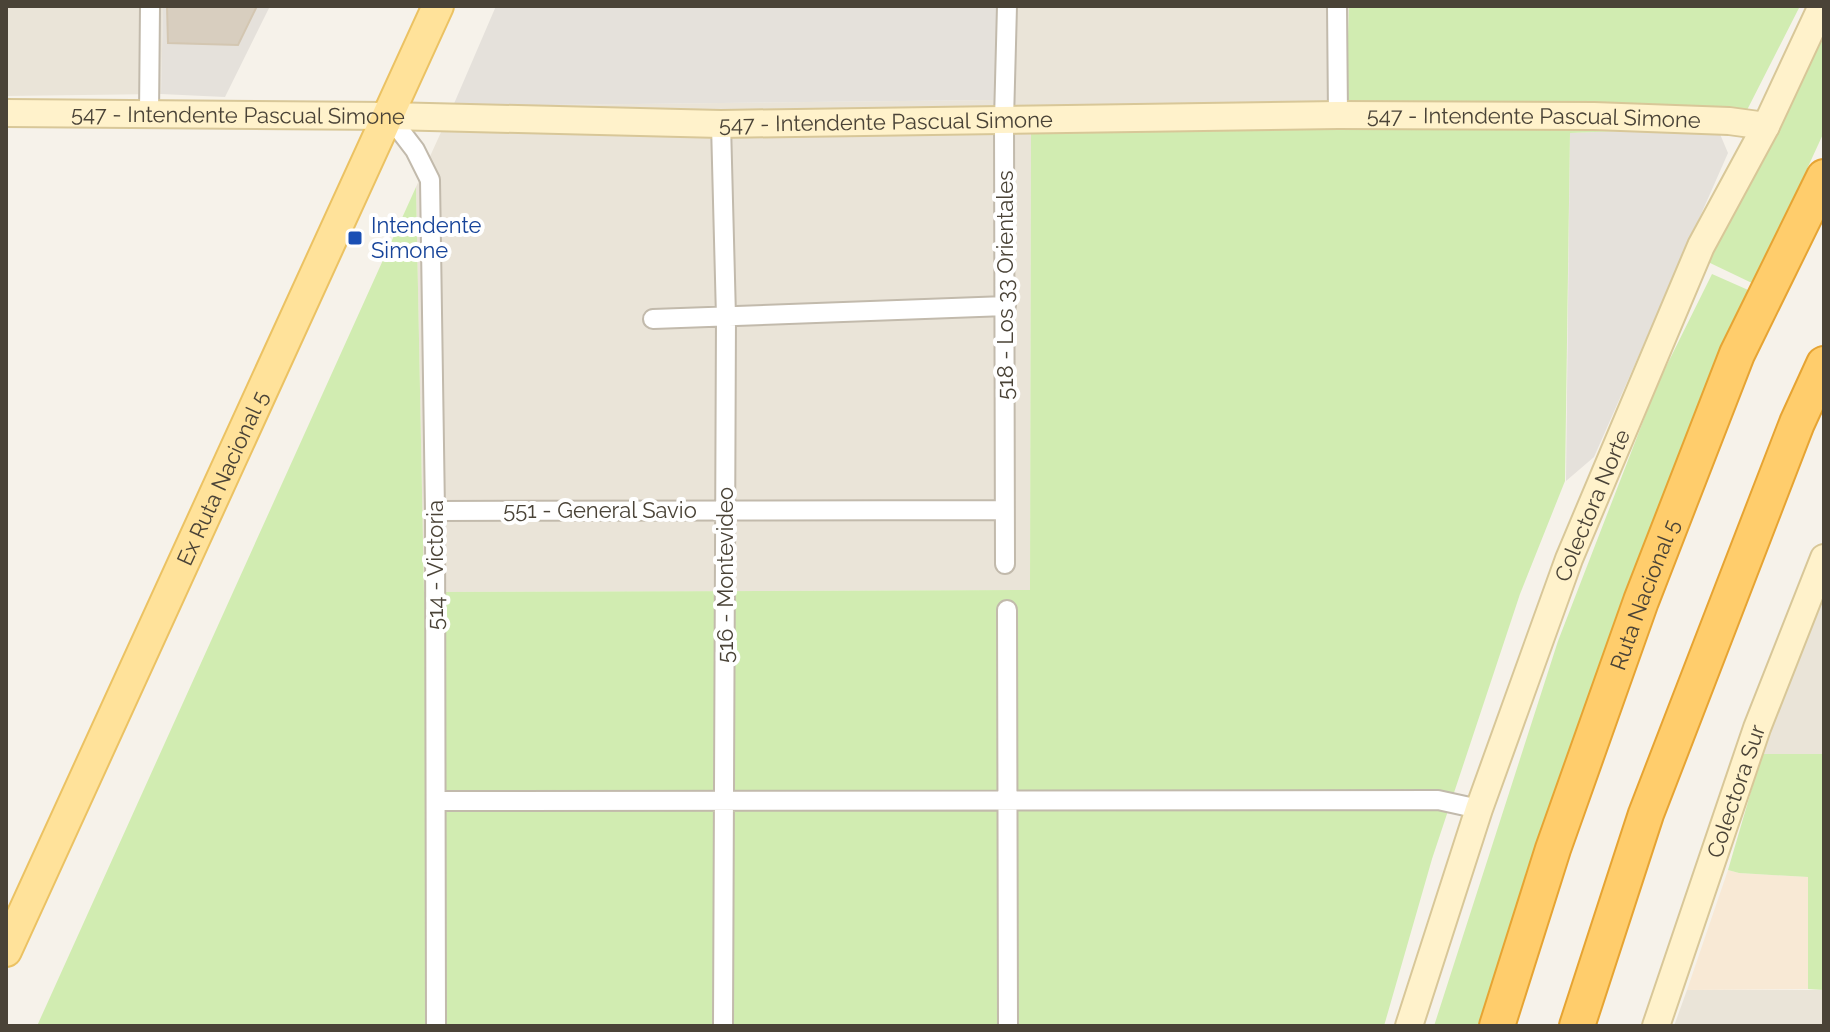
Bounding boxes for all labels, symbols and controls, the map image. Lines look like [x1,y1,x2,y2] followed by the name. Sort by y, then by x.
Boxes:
[71,101,405,129] street label: 547 - Intendente Pascual Simone
[1367,102,1701,133] street label: 547 - Intendente Pascual Simone
[719,106,1053,137] street label: 547 - Intendente Pascual Simone
[992,170,1018,400] street label: 518 - Los 33 Orientales
[371,212,482,263] place label: Intendente Simone
[346,229,364,247] marker: Intendente Simone
[171,387,273,569] street label: Ex Ruta Nacional 5
[1549,425,1635,585] street label: Colectora Norte
[712,487,738,663] street label: 516 - Montevideo
[503,497,697,523] street label: 551 - General Savio
[422,500,448,630] street label: 514 - Victoria
[1605,516,1685,673] street label: Ruta Nacional 5
[1701,721,1770,861] street label: Colectora Sur

